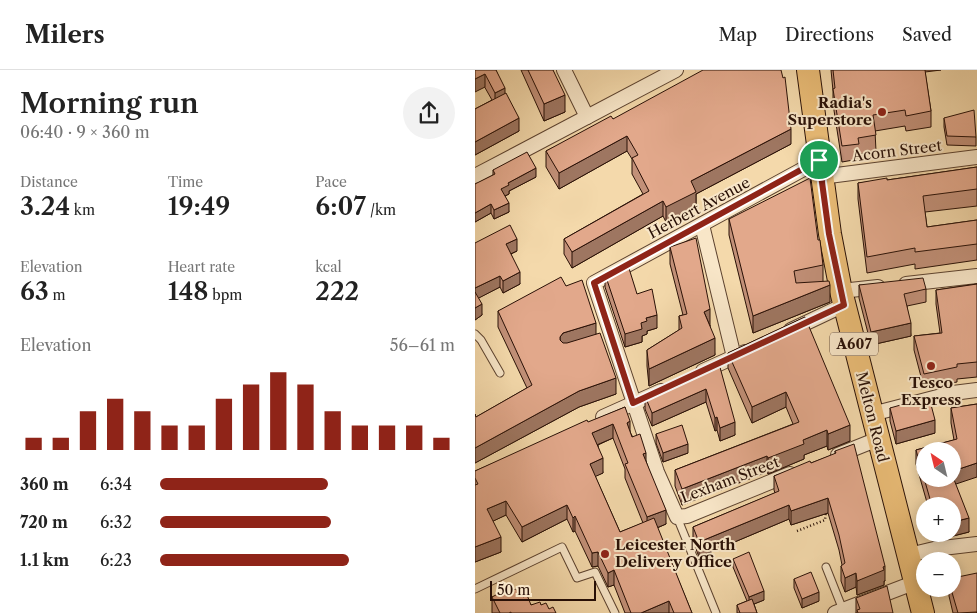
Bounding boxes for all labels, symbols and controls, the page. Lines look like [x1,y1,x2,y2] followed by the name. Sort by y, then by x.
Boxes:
[25,20,105,49] text: Milers
[718,24,757,46] text: Map
[785,24,874,46] text: Directions
[902,24,952,46] text: Saved
[20,86,199,120] text: Morning run
[403,87,455,139] button: share
[788,93,872,129] place label: Radia's Superstore
[876,106,888,118] marker: Radia's Superstore
[20,122,150,142] text: 06:40 · 9 × 360 m
[850,135,944,166] street label: Acorn Street
[798,139,840,181] pin
[805,146,833,174] icon: arrive
[20,173,78,191] text: Distance
[168,173,203,191] text: Time
[315,173,347,191] text: Pace
[644,173,753,242] street label: Herbert Avenue
[20,191,70,222] text: 3.24
[168,191,230,222] text: 19:49
[315,191,366,222] text: 6:07
[70,201,95,219] text: km
[366,201,396,219] text: /km
[20,258,83,276] text: Elevation
[168,258,235,276] text: Heart rate
[315,258,342,276] text: kcal
[20,276,49,307] text: 63
[168,276,209,307] text: 148
[315,276,359,307] text: 222
[49,286,66,304] text: m
[209,286,242,304] text: bpm
[830,332,878,356] road number: A607
[20,335,91,355] text: Elevation
[390,335,455,355] text: 56–61 m
[925,360,937,372] marker: Tesco Express
[852,370,893,464] street label: Melton Road
[901,373,961,409] place label: Tesco Express
[916,442,961,488] north arrow
[916,442,961,597] map controls
[678,452,782,507] street label: Lexham Street
[20,474,69,494] text: 360 m
[100,474,132,494] text: 6:34
[916,497,961,542] button: +
[20,512,68,532] text: 720 m
[100,512,132,532] text: 6:32
[615,535,736,571] place label: Leicester North Delivery Office
[599,548,611,560] marker: Leicester North Delivery Office
[20,550,69,570] text: 1.1 km
[100,550,132,570] text: 6:23
[916,552,961,597] button: −
[490,578,596,601] scale bar
[497,581,530,599] text: 50 m

